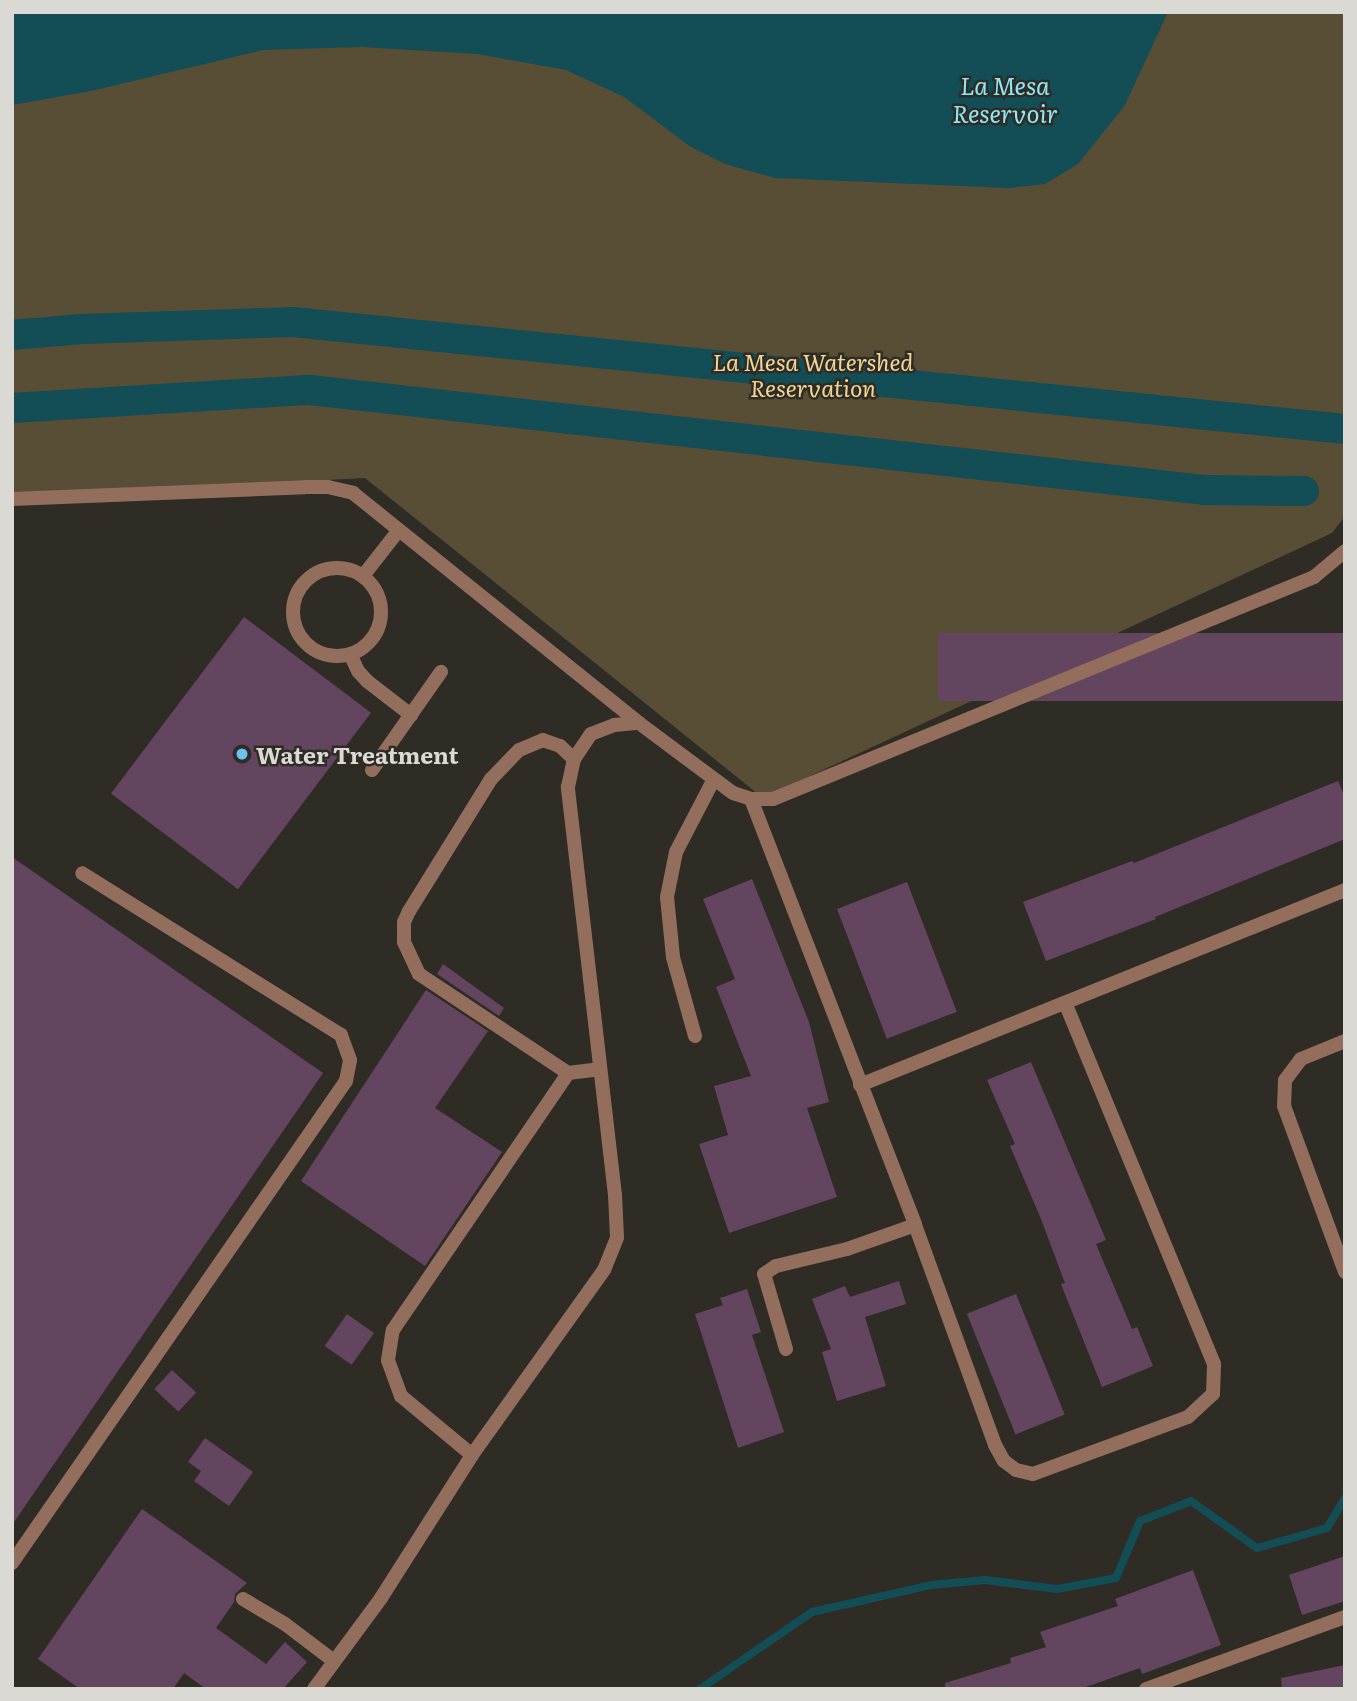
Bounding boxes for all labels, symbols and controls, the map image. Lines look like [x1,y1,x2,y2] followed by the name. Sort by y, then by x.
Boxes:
[952,71,1058,127] water label: La Mesa Reservoir
[713,347,913,401] park label: La Mesa Watershed Reservation
[256,740,458,768] place label: Water Treatment
[234,746,250,762] marker: Water Treatment

